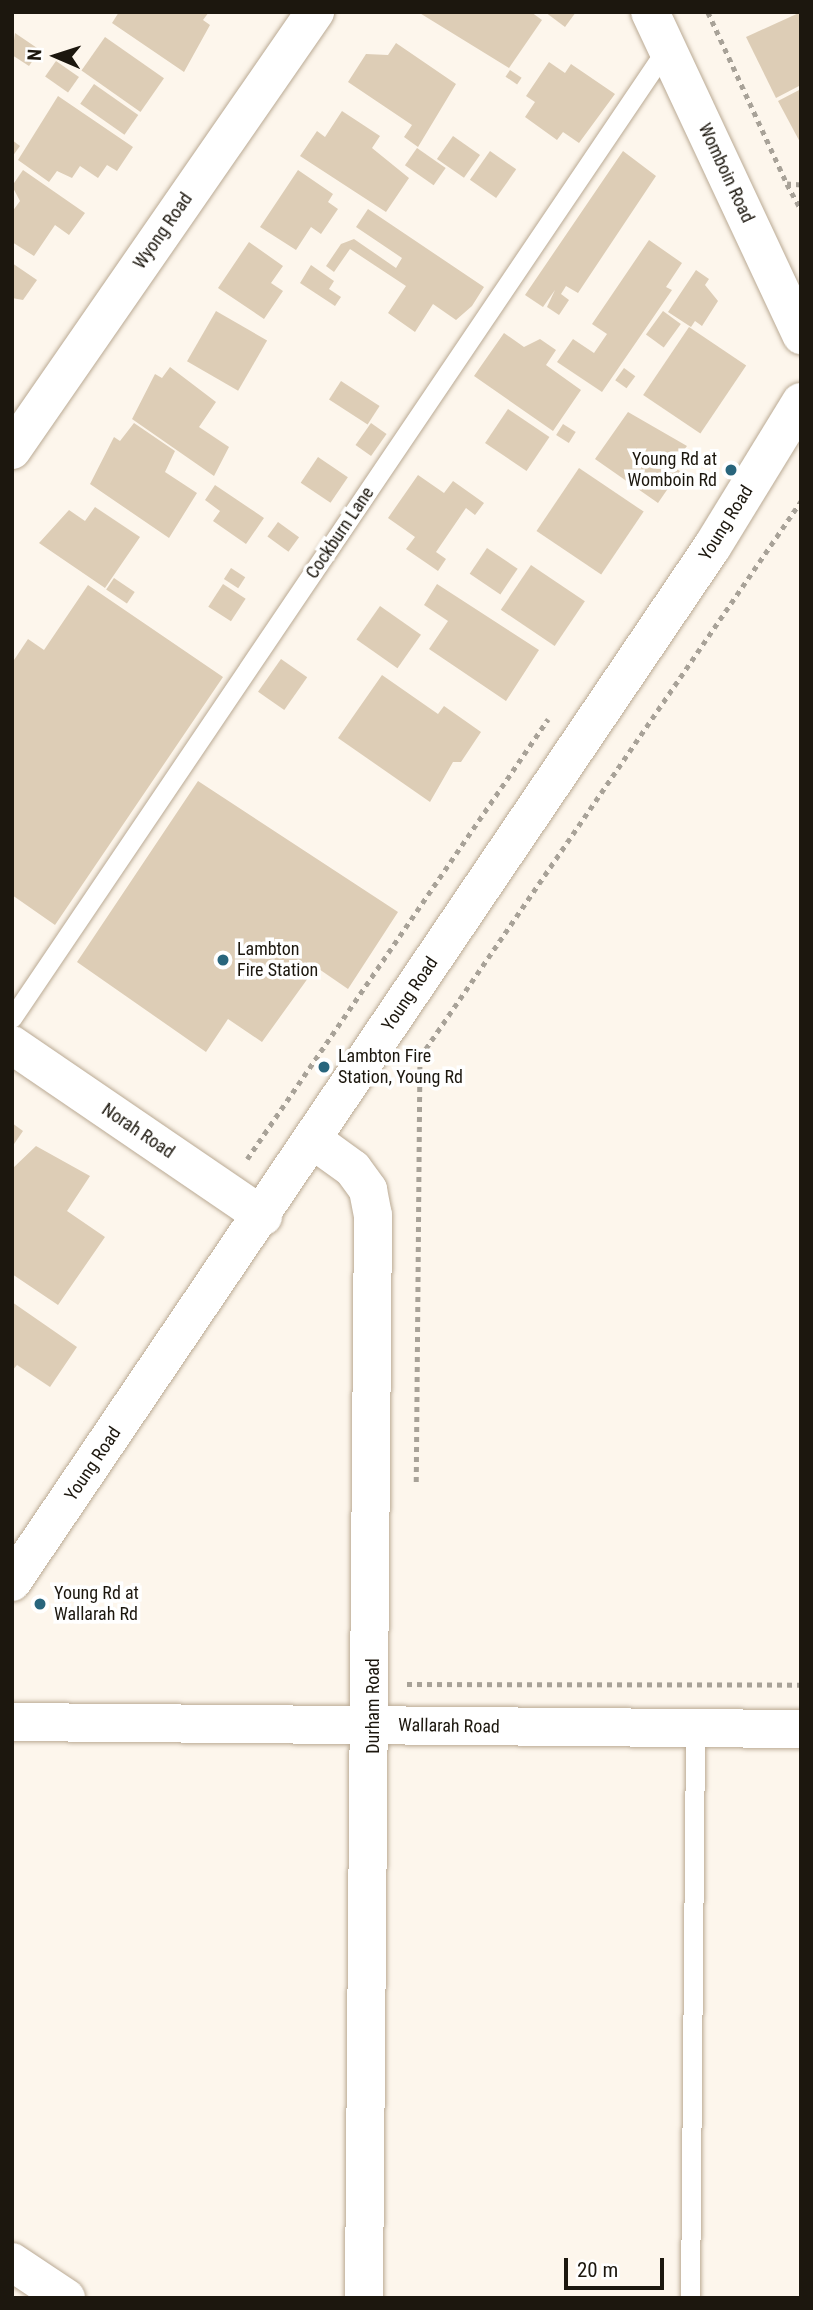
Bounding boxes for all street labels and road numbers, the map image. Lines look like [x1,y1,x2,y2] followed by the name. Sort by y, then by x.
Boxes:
[694,120,758,226] street label: Womboin Road
[129,189,197,273] street label: Wyong Road
[694,481,758,565] street label: Young Road
[301,483,379,583] street label: Cockburn Lane
[377,953,443,1035] street label: Young Road
[98,1099,178,1163] street label: Norah Road
[60,1423,126,1505] street label: Young Road
[362,1658,384,1754] street label: Durham Road
[398,1714,500,1738] street label: Wallarah Road

